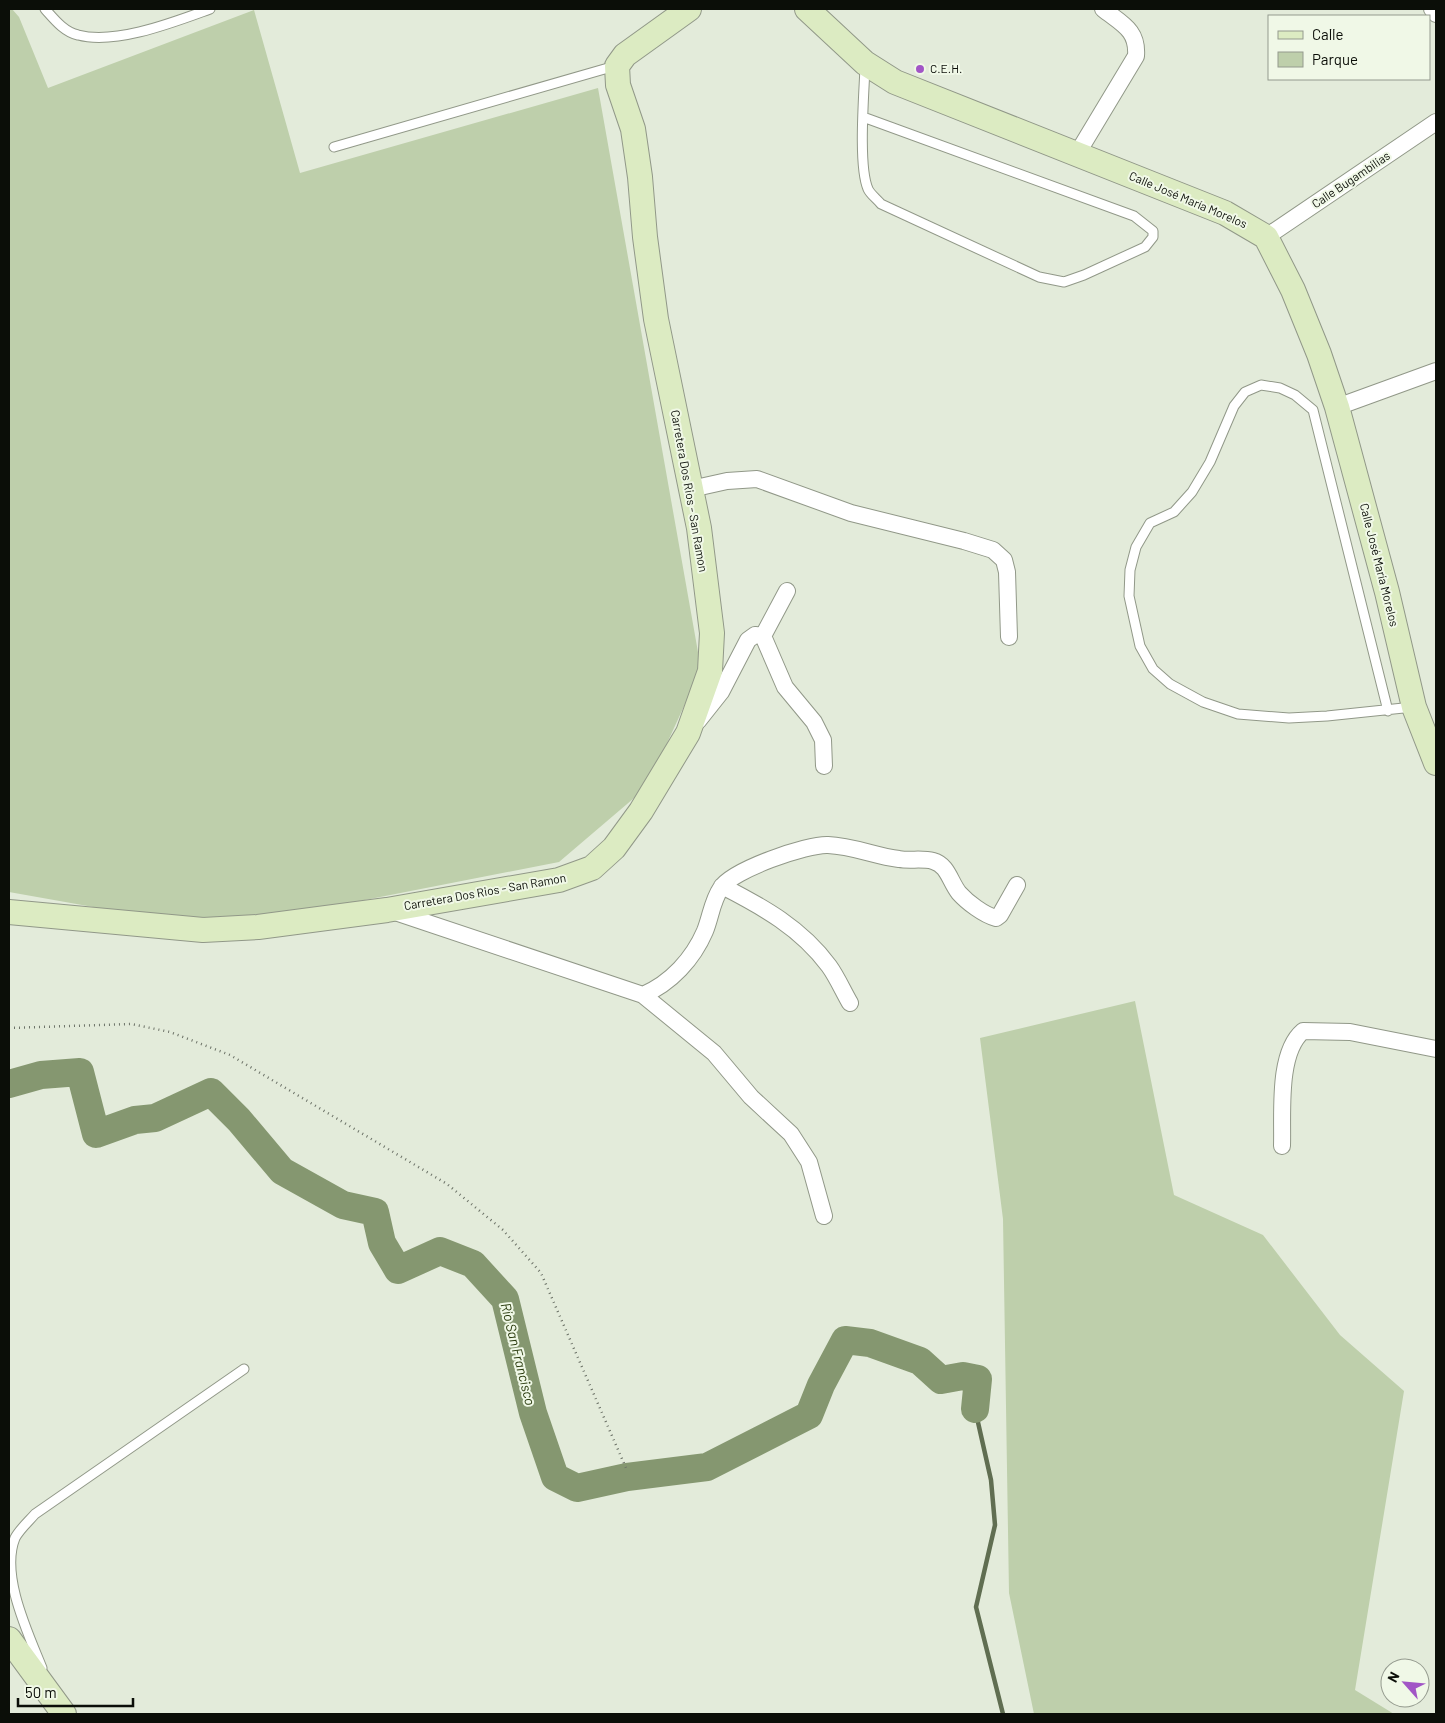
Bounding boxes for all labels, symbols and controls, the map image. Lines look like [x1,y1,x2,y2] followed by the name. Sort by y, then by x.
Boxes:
[1268,15,1430,80] legend
[1312,25,1344,43] text: Calle
[1312,50,1358,68] text: Parque
[930,61,962,75] place label: C.E.H.
[914,63,926,75] marker: C.E.H.
[1309,148,1392,210] street label: Calle Bugambilias
[1127,168,1250,230] street label: Calle José María Morelos
[669,409,711,573] street label: Carretera Dos Rios - San Ramon
[1358,502,1402,628] street label: Calle José María Morelos
[403,870,567,912] street label: Carretera Dos Rios - San Ramon
[498,1301,539,1407] water label: Río San Francisco
[1380,1658,1430,1708] north arrow
[1383,1669,1403,1685] text: N
[18,1676,132,1708] scale bar
[25,1683,57,1701] text: 50 m

